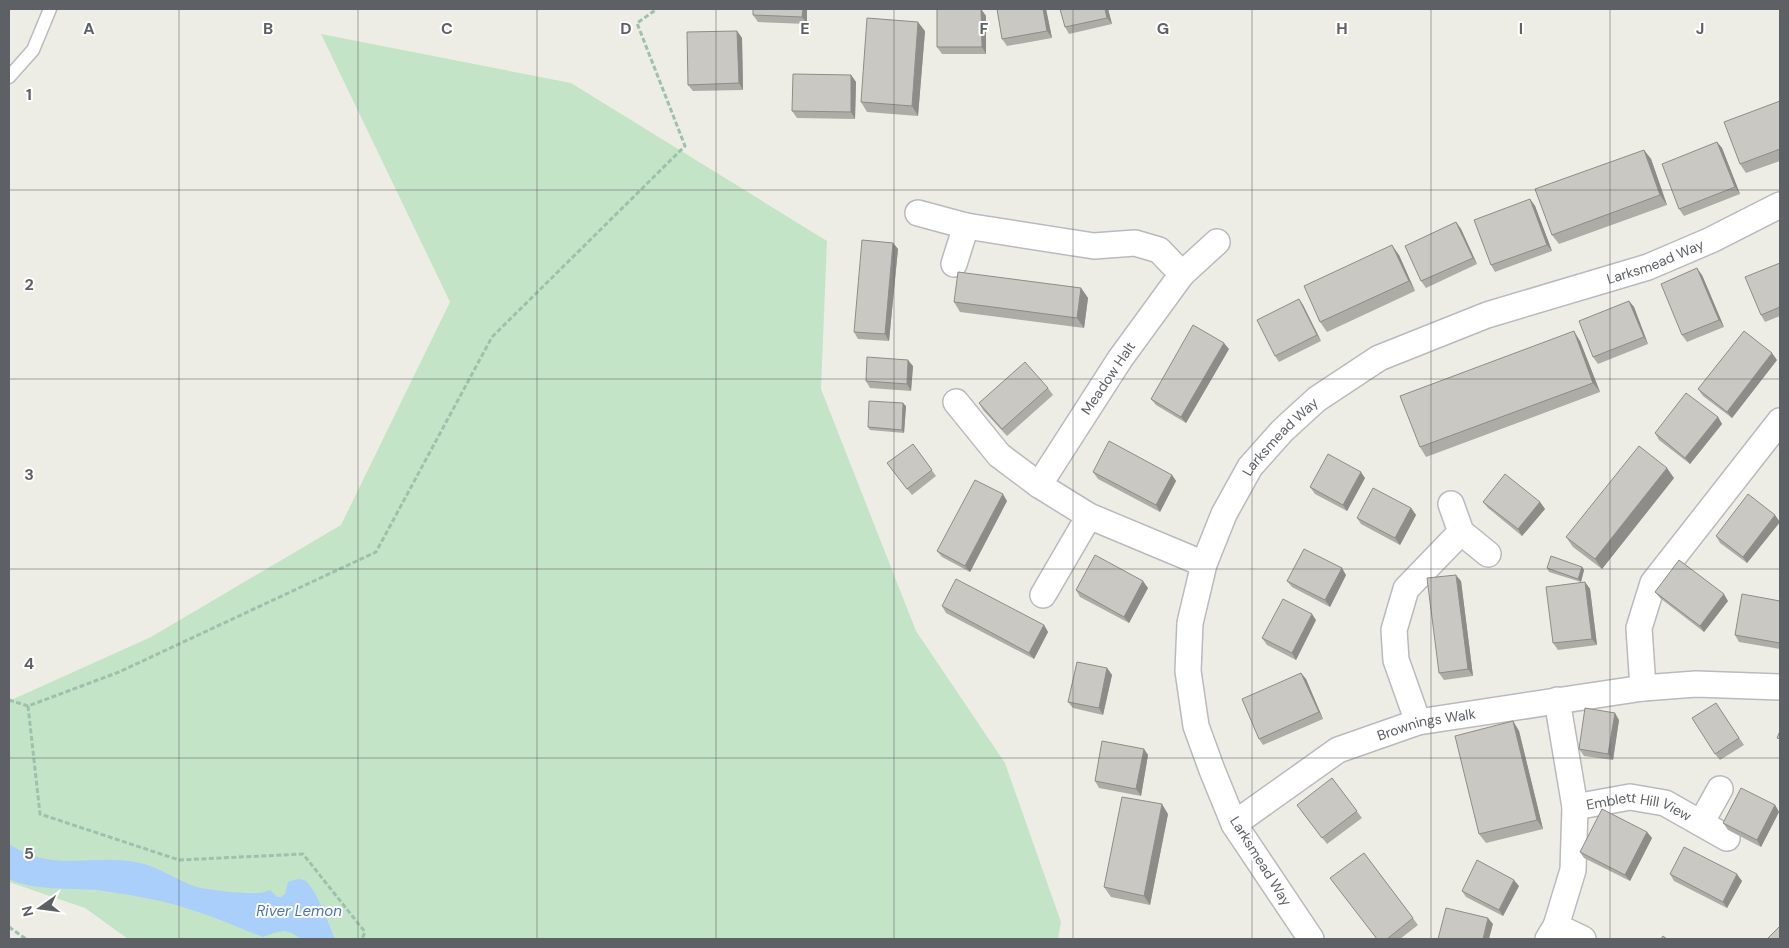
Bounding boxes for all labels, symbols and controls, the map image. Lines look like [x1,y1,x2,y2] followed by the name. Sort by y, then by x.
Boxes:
[83,18,95,39] text: A
[263,18,273,39] text: B
[441,18,453,39] text: C
[620,18,632,39] text: D
[800,18,810,39] text: E
[980,18,989,39] text: F
[1157,18,1169,39] text: G
[1336,18,1348,39] text: H
[1519,18,1523,39] text: I
[1696,18,1704,39] text: J
[26,84,32,105] text: 1
[1604,235,1707,288] street label: Larksmead Way
[24,274,34,295] text: 2
[1077,338,1139,418] street label: Meadow Halt
[1238,393,1322,479] street label: Larksmead Way
[24,464,34,485] text: 3
[24,653,34,674] text: 4
[1375,704,1477,745] street label: Brownings Walk
[1585,788,1695,825] street label: Emblett Hill View
[1226,813,1296,909] street label: Larksmead Way
[24,843,34,864] text: 5
[15,883,65,933] north arrow
[256,901,342,921] water label: River Lemon
[17,904,37,918] text: N

